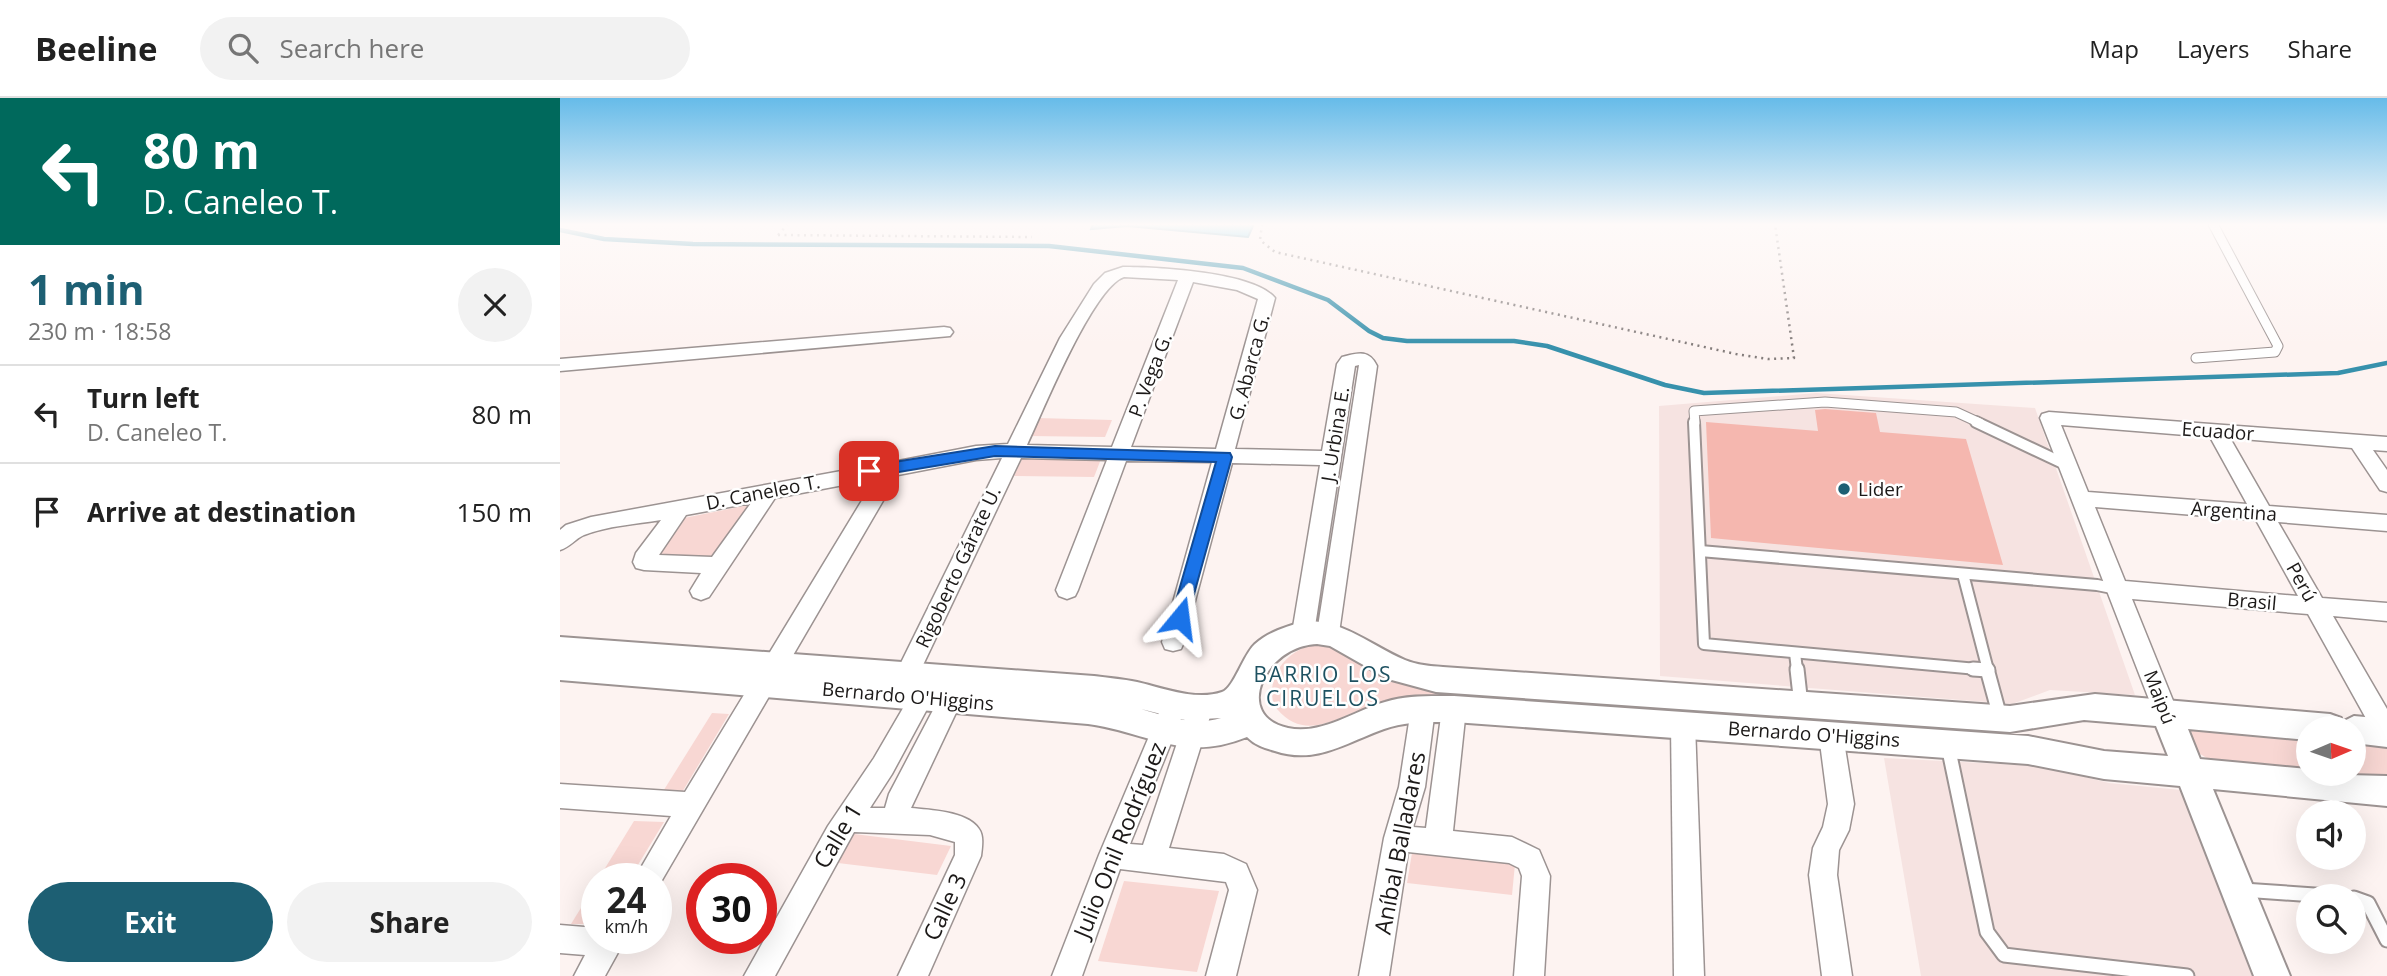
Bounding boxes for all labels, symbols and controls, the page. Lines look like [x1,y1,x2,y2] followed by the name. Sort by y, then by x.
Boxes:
[200,17,690,80] search box
[35,26,158,71] text: Beeline
[224,29,262,67] icon: search
[280,30,424,66] text: Search here
[2089,32,2139,65] text: Map
[2177,32,2250,65] text: Layers
[2288,32,2352,65] text: Share
[143,117,260,183] text: 80 m
[28,126,119,217] icon: left
[143,180,338,223] text: D. Caneleo T.
[28,260,145,317] text: 1 min
[458,268,532,342] button: close
[1222,311,1276,423] street label: G. Abarca G.
[28,315,171,347] text: 230 m · 18:58
[1122,329,1178,421] street label: P. Vega G.
[87,380,199,416] text: Turn left
[1314,385,1355,485] street label: J. Urbina E.
[28,395,66,433] icon: left
[471,396,532,432] text: 80 m
[2181,415,2255,447] street label: Ecuador
[87,416,227,448] text: D. Caneleo T.
[839,441,899,501] pin
[850,452,888,490] icon: arrive
[704,468,822,516] street label: D. Caneleo T.
[1858,476,1903,502] place label: Lider
[1836,481,1852,497] marker: Lider
[909,482,1007,652] street label: Rigoberto Gárate U.
[28,493,66,531] icon: arrive
[87,494,356,530] text: Arrive at destination
[457,494,532,530] text: 150 m
[2190,495,2278,527] street label: Argentina
[2281,558,2323,606] street label: Perú
[1143,581,1217,655] position arrow
[2226,586,2278,616] street label: Brasil
[1253,660,1393,712] district label: BARRIO LOS CIRUELOS
[2138,666,2182,728] street label: Maipú
[821,676,995,716] street label: Bernardo O'Higgins
[1727,715,1901,753] street label: Bernardo O'Higgins
[2296,716,2366,786] north arrow
[2296,716,2366,954] map controls
[1064,737,1173,944] street label: Julio Onil Rodríguez
[1366,749,1432,937] street label: Aníbal Balladares
[805,797,869,874] street label: Calle 1
[2296,800,2366,870] button: sound
[686,863,777,954] speed limit sign: 30
[915,868,974,945] street label: Calle 3
[606,876,647,923] text: 24
[28,882,273,962] button: Exit
[287,882,532,962] button: Share
[2296,884,2366,954] button: search
[605,914,648,938] text: km/h

